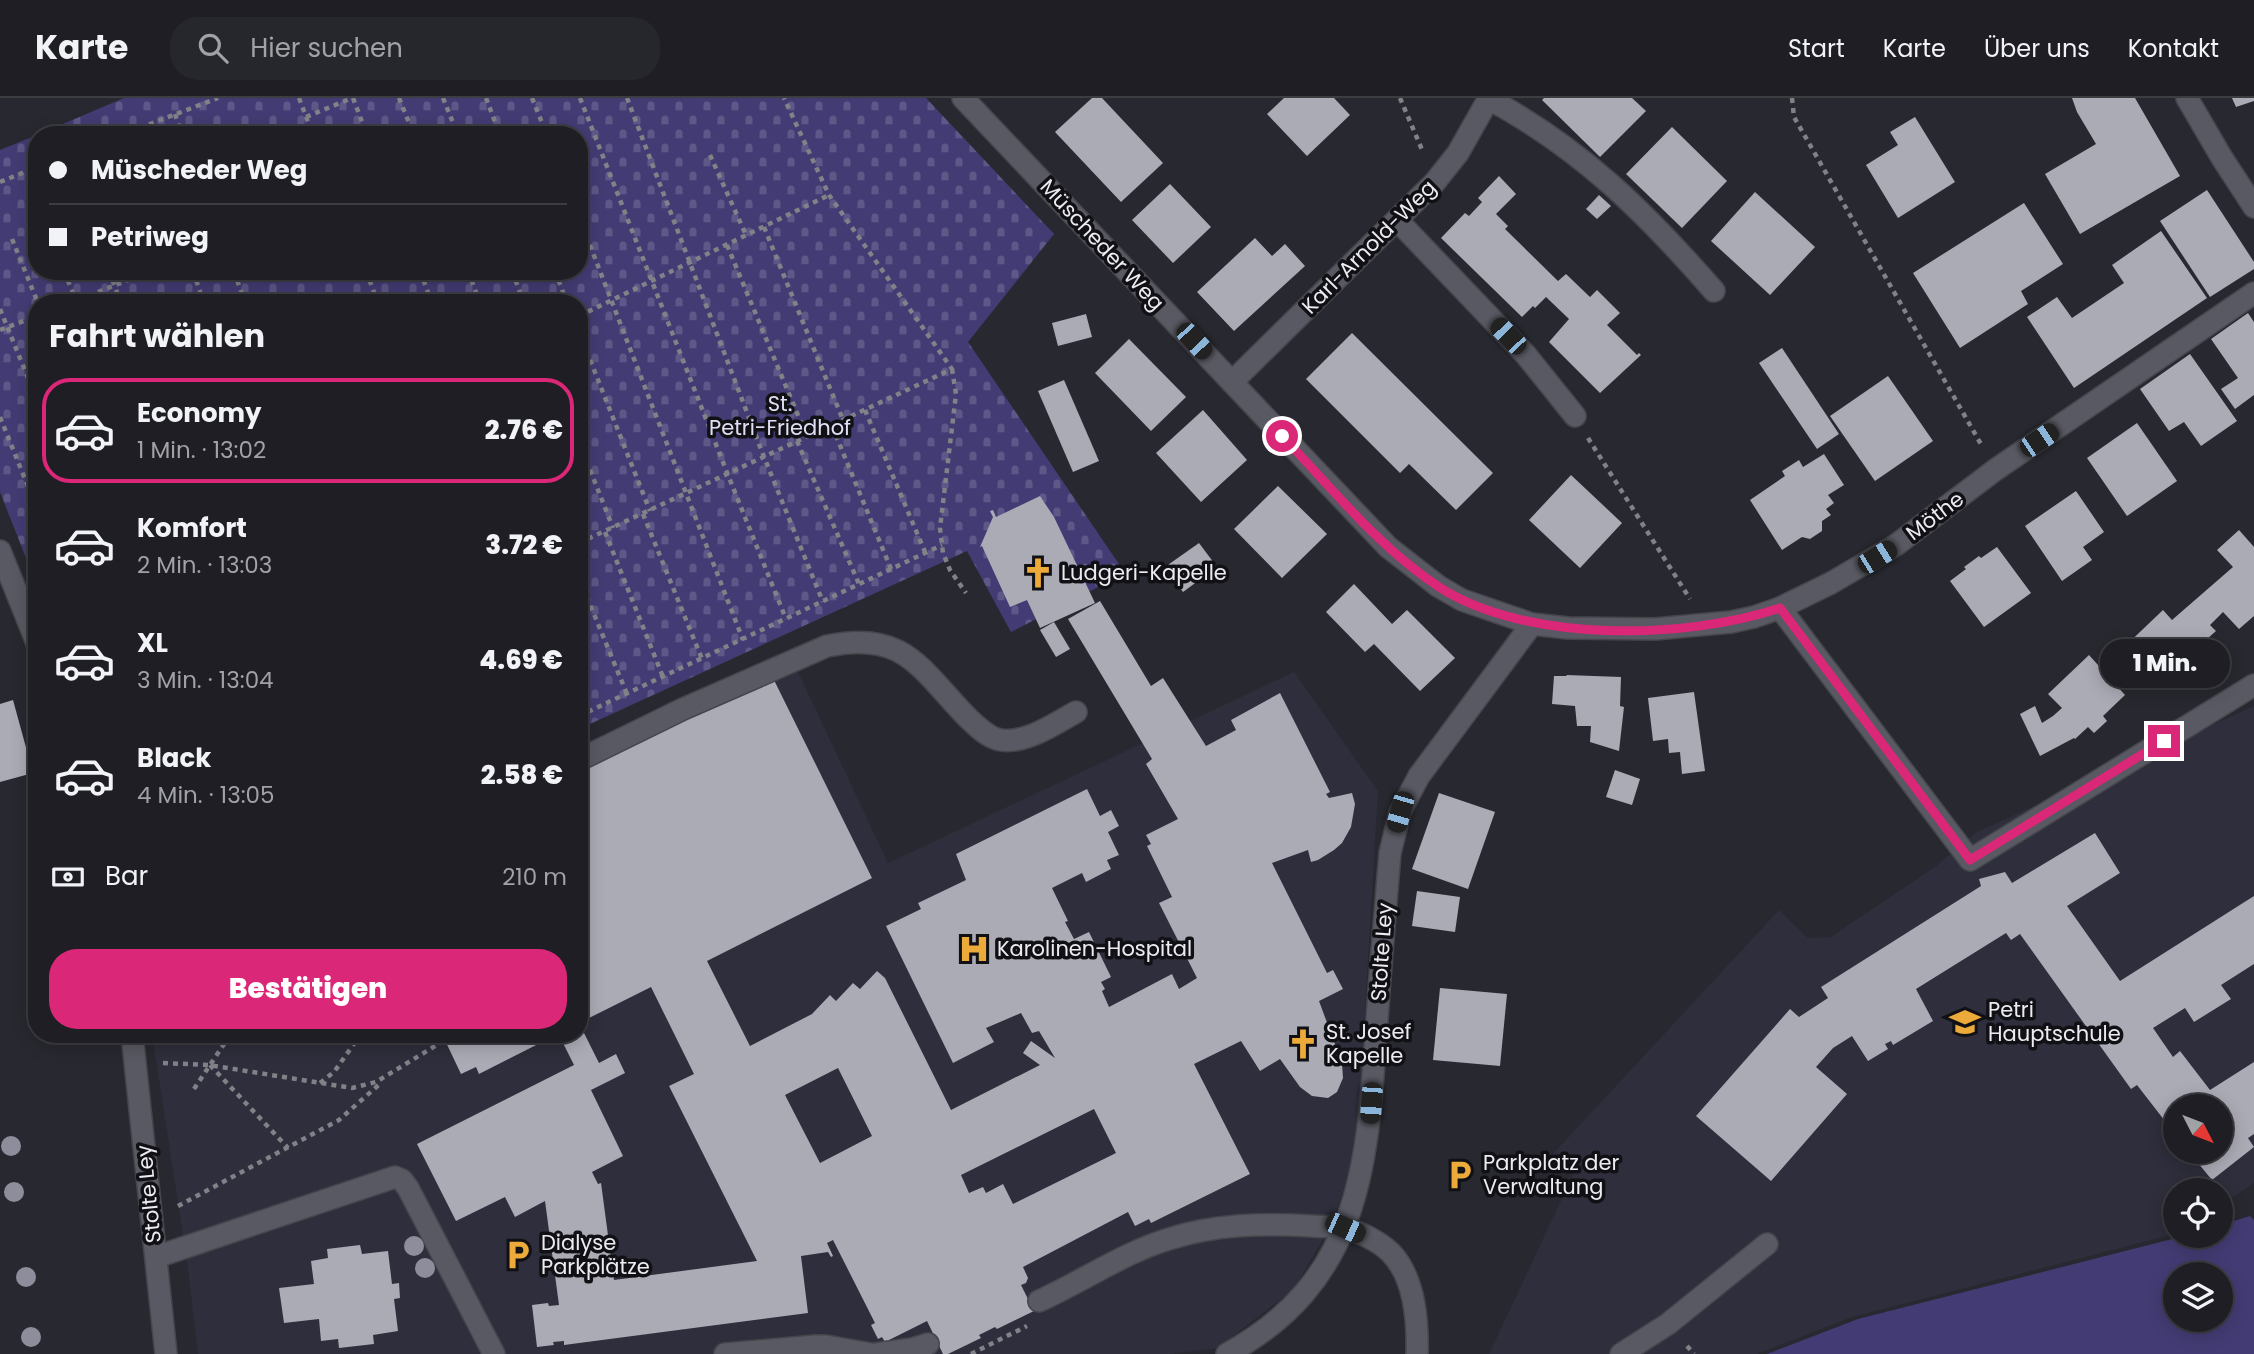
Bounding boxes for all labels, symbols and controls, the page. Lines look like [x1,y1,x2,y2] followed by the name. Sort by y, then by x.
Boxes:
[170,17,660,80] search box
[35,24,128,71] text: Karte
[194,29,232,67] icon: search
[250,30,403,66] text: Hier suchen
[1788,32,1845,65] text: Start
[1883,32,1946,65] text: Karte
[1984,32,2090,65] text: Über uns
[2128,32,2219,65] text: Kontakt
[91,152,308,188] text: Müscheder Weg
[1034,173,1171,317] street label: Müscheder Weg
[1295,173,1442,320] street label: Karl-Arnold-Weg
[91,219,209,255] text: Petriweg
[49,313,265,358] text: Fahrt wählen
[1486,314,1531,358] car
[1172,318,1217,364] car
[709,389,851,442] park label: St. Petri-Friedhof
[137,395,261,431] text: Economy
[53,399,116,462] icon: car
[485,412,563,448] text: 2.76 €
[1266,420,1298,452] route start
[2016,420,2063,460] car
[137,434,266,466] text: 1 Min. · 13:02
[1900,484,1970,547] street label: Möthe
[137,510,247,546] text: Komfort
[53,514,116,577] icon: car
[485,527,563,563] text: 3.72 €
[1854,537,1901,577] car
[137,549,272,581] text: 2 Min. · 13:03
[1021,556,1055,590] church icon: Ludgeri-Kapelle
[1061,558,1227,587] place label: Ludgeri-Kapelle
[137,625,168,661] text: XL
[53,629,116,692] icon: car
[2099,640,2229,688] callout: 1 Min.
[479,642,563,678] text: 4.69 €
[2133,647,2197,679] text: 1 Min.
[137,664,274,696] text: 3 Min. · 13:04
[2148,725,2180,757] route end
[137,740,211,776] text: Black
[53,744,116,807] icon: car
[481,757,563,793] text: 2.58 €
[137,779,274,811] text: 4 Min. · 13:05
[1385,789,1416,835] car
[49,858,87,896] icon: cash
[105,858,148,894] text: Bar
[502,861,567,893] text: 210 m
[1364,902,1399,1002] street label: Stolte Ley
[957,932,991,966] hospital icon: Karolinen-Hospital
[997,934,1192,963] place label: Karolinen-Hospital
[49,949,567,1029] button: Bestätigen
[1988,995,2121,1048] place label: Petri Hauptschule
[1948,1005,1982,1039] school or university icon: Petri Hauptschule
[1326,1017,1412,1070] place label: St. Josef Kapelle
[1286,1027,1320,1061] church icon: St. Josef Kapelle
[1360,1081,1383,1125] car
[2163,1094,2233,1164] north arrow
[2163,1094,2233,1332] map controls
[129,1143,168,1245] street label: Stolte Ley
[1483,1148,1620,1201] place label: Parkplatz der Verwaltung
[1443,1158,1477,1192] parking icon: Parkplatz der Verwaltung
[2163,1178,2233,1248] button: locate
[1322,1210,1369,1246] car
[541,1228,650,1281] place label: Dialyse Parkplätze
[501,1238,535,1272] parking icon: Dialyse Parkplätze
[2163,1262,2233,1332] button: layers

